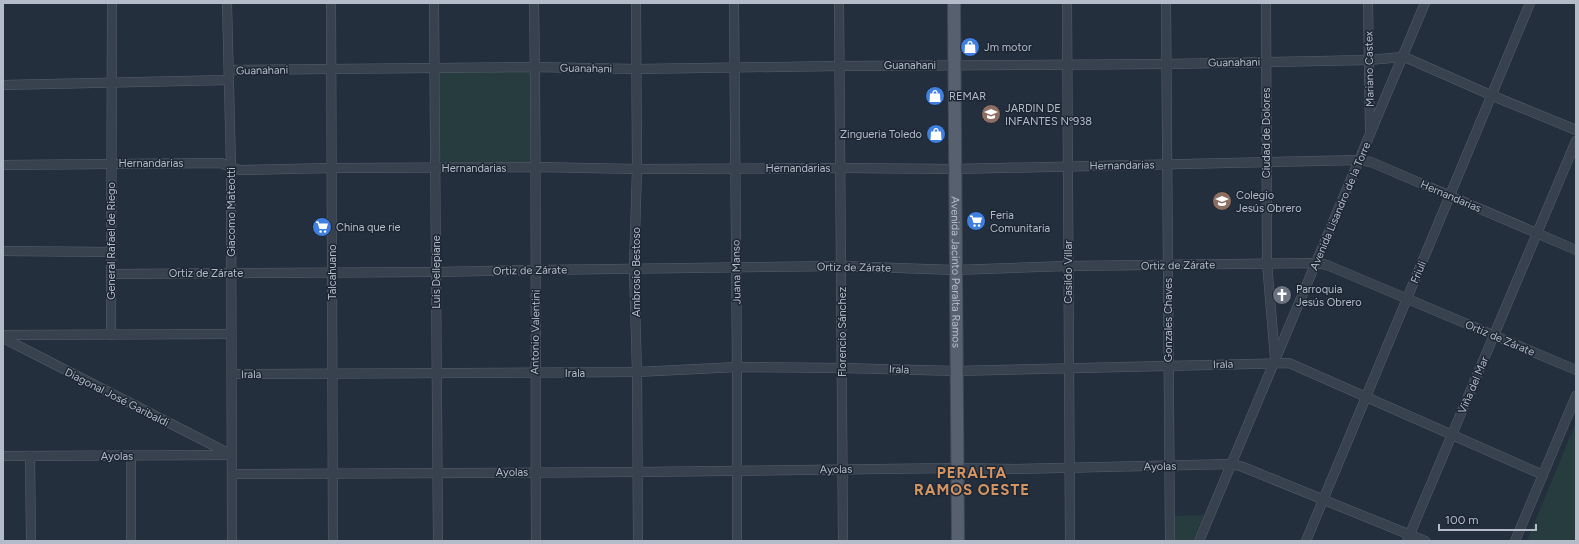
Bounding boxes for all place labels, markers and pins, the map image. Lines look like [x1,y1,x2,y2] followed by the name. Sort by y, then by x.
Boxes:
[959,36,981,58] shop icon: Jm motor
[984,41,1032,54] place label: Jm motor
[924,85,946,107] shop icon: REMAR
[949,90,986,103] place label: REMAR
[1005,102,1092,128] place label: JARDIN DE INFANTES Nº938
[980,103,1002,125] school or university icon: JARDIN DE INFANTES Nº938
[925,123,947,145] shop icon: Zingueria Toledo
[840,128,922,141] place label: Zingueria Toledo
[1236,189,1302,215] place label: Colegio Jesús Obrero
[1211,190,1233,212] school or university icon: Colegio Jesús Obrero
[990,209,1050,235] place label: Feria Comunitaria
[965,210,987,232] supermarket icon: Feria Comunitaria
[311,216,333,238] supermarket icon: China que rie
[336,221,401,234] place label: China que rie
[1296,283,1362,309] place label: Parroquia Jesús Obrero
[1271,284,1293,306] church icon: Parroquia Jesús Obrero

